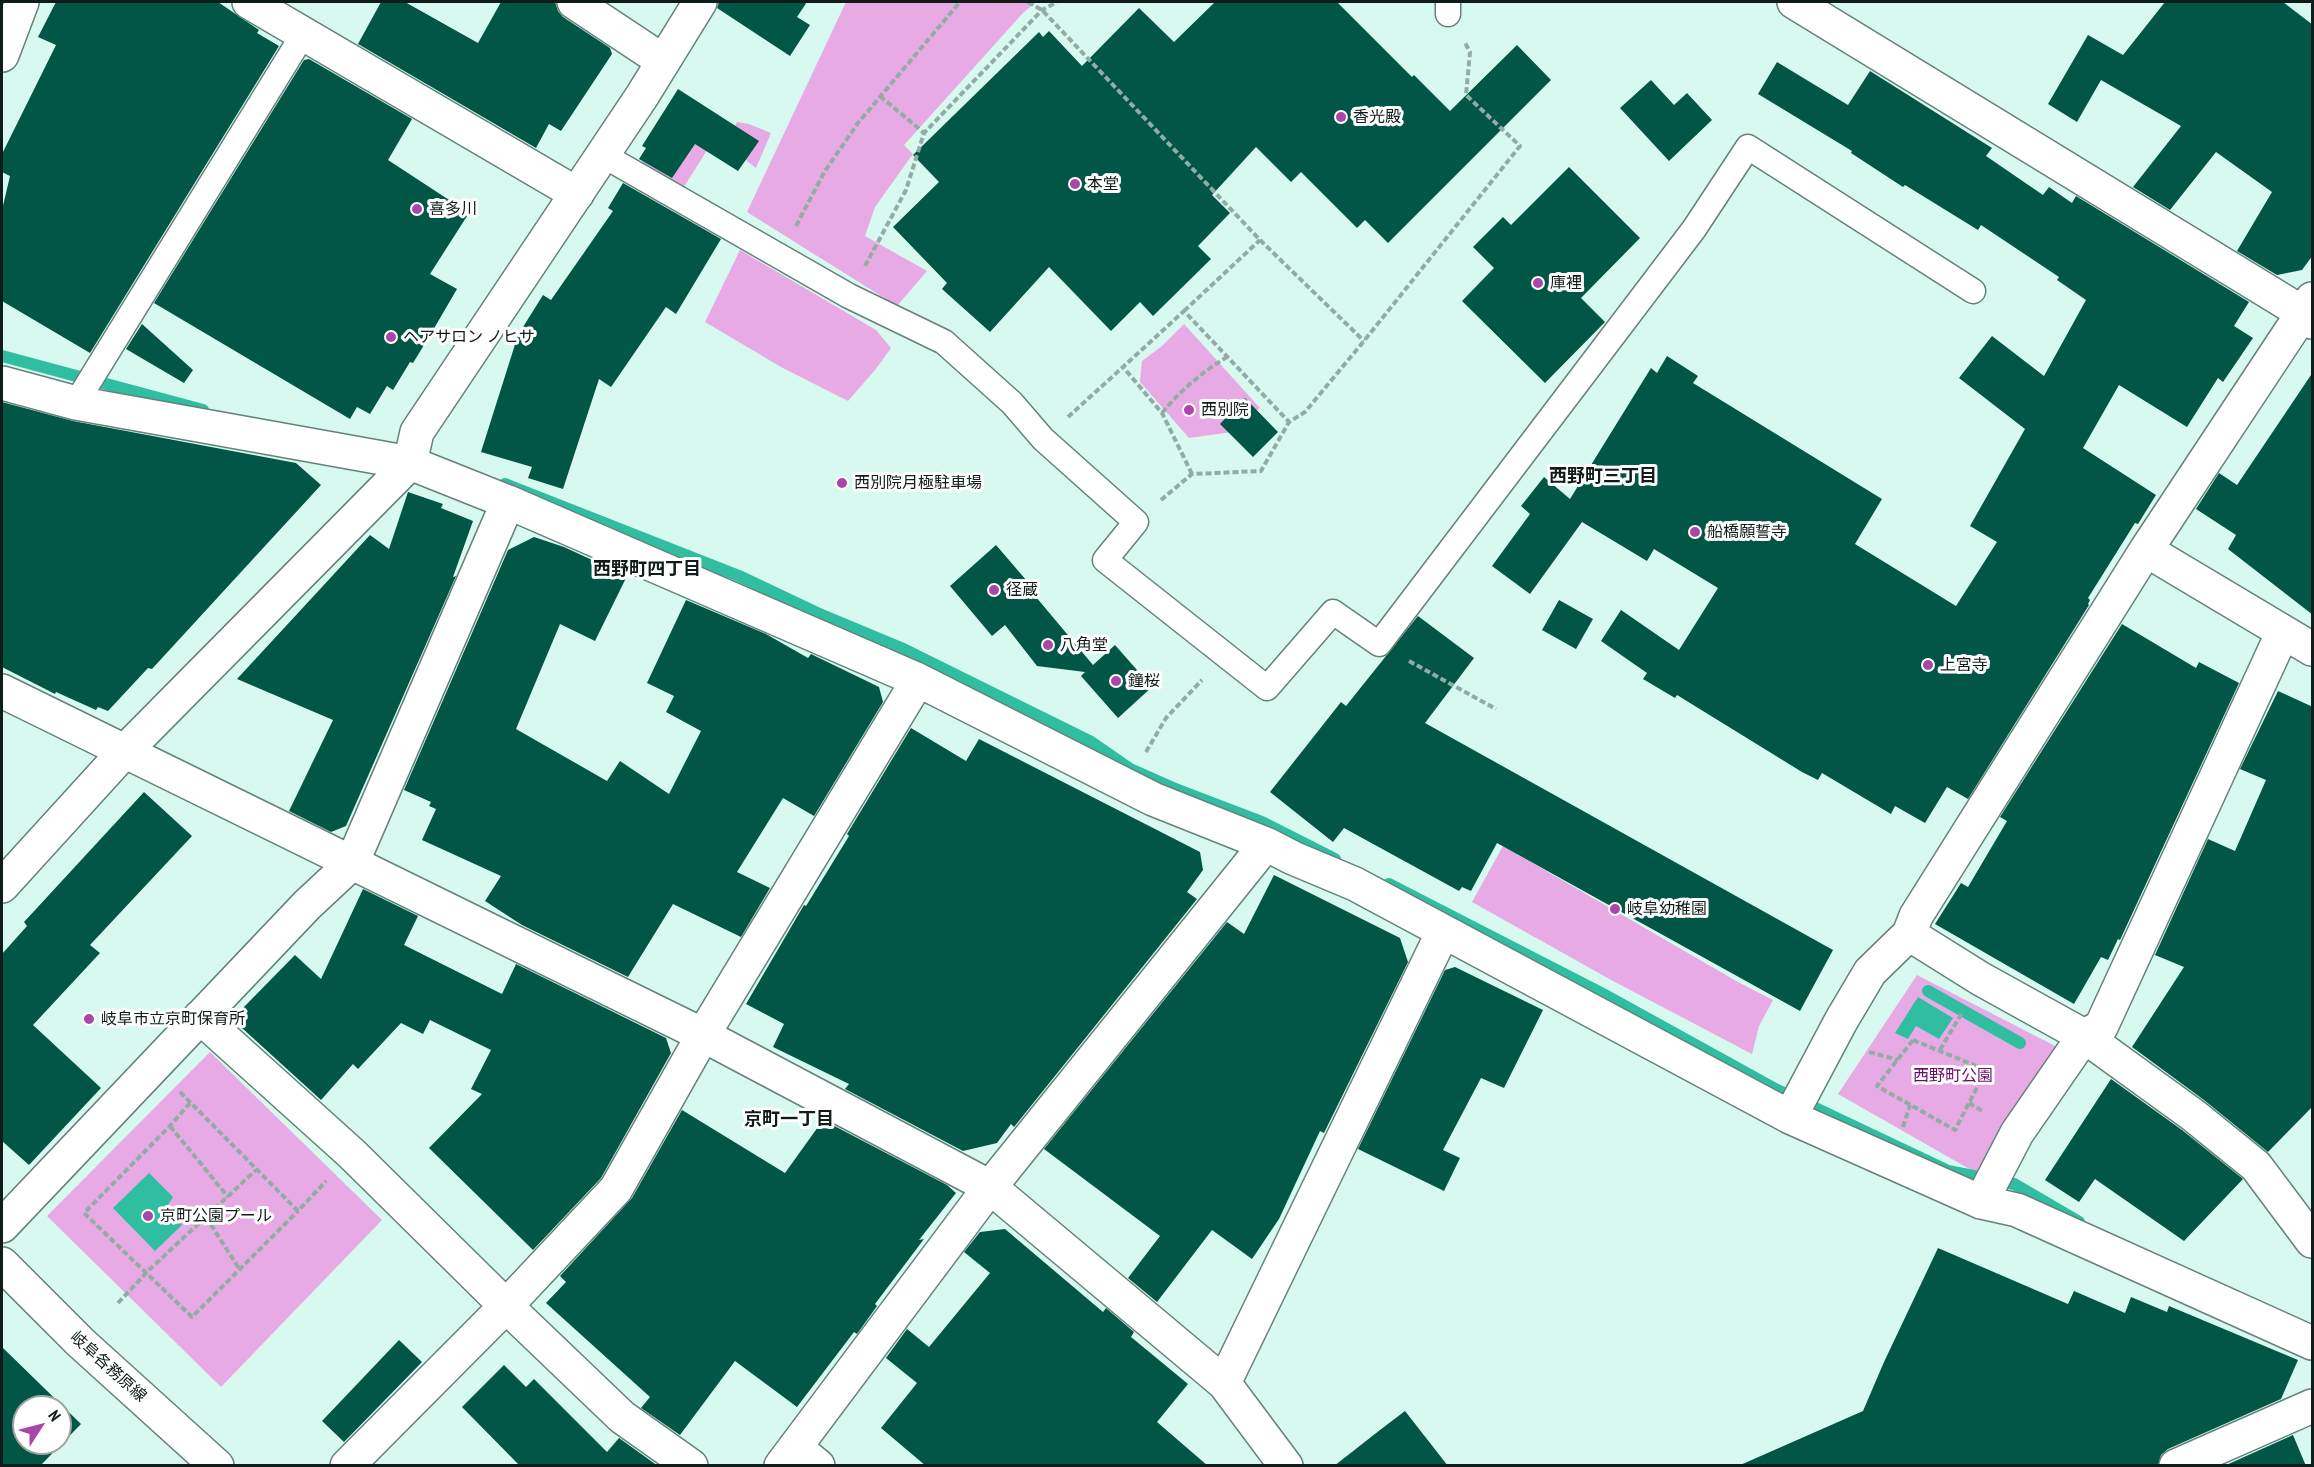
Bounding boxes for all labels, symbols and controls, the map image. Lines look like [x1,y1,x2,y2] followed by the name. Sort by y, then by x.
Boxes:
[1353,107,1401,127] place label: 香光殿
[1334,110,1348,124] marker: 香光殿
[1087,174,1119,194] place label: 本堂
[1068,177,1082,191] marker: 本堂
[429,199,477,219] place label: 喜多川
[410,202,424,216] marker: 喜多川
[1550,273,1582,293] place label: 庫裡
[1531,276,1545,290] marker: 庫裡
[403,327,534,347] place label: ヘアサロン ノヒサ
[384,330,398,344] marker: ヘアサロン ノヒサ
[1201,400,1249,420] place label: 西別院
[1182,403,1196,417] marker: 西別院
[1549,466,1657,488] district label: 西野町三丁目
[854,473,982,493] place label: 西別院月極駐車場
[835,476,849,490] marker: 西別院月極駐車場
[1707,522,1787,542] place label: 船橋願誓寺
[1688,525,1702,539] marker: 船橋願誓寺
[593,559,701,581] district label: 西野町四丁目
[1006,580,1038,600] place label: 径蔵
[987,583,1001,597] marker: 径蔵
[1060,635,1108,655] place label: 八角堂
[1041,638,1055,652] marker: 八角堂
[1940,655,1988,675] place label: 上宮寺
[1921,658,1935,672] marker: 上宮寺
[1128,671,1160,691] place label: 鐘桜
[1109,674,1123,688] marker: 鐘桜
[1627,899,1707,919] place label: 岐阜幼稚園
[1608,902,1622,916] marker: 岐阜幼稚園
[101,1009,245,1029] place label: 岐阜市立京町保育所
[82,1012,96,1026] marker: 岐阜市立京町保育所
[1913,1066,1993,1086] park label: 西野町公園
[744,1109,834,1131] district label: 京町一丁目
[160,1206,272,1226] place label: 京町公園プール
[141,1209,155,1223] marker: 京町公園プール
[66,1328,150,1406] street label: 岐阜各務原線
[12,1395,72,1455] north arrow
[44,1406,66,1425] text: N

